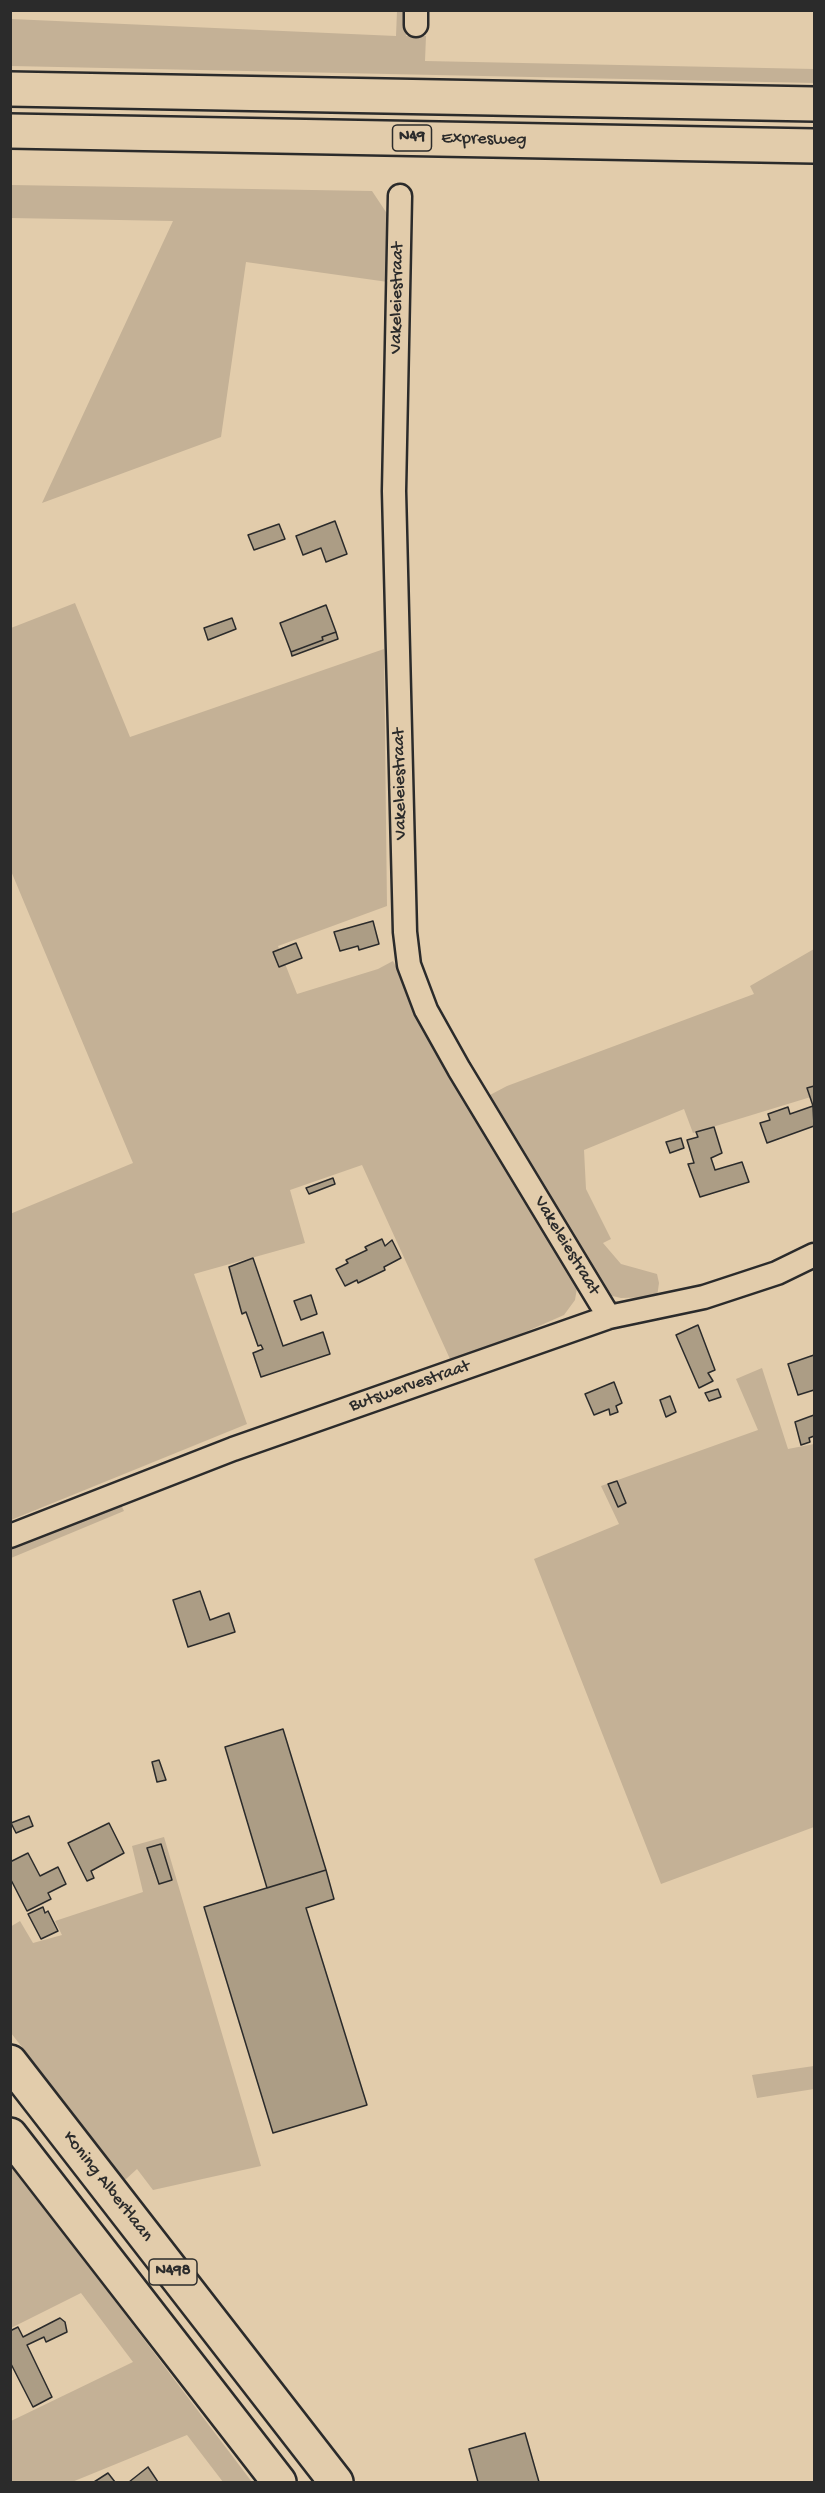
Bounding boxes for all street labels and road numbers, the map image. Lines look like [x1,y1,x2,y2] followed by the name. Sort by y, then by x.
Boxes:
[392,125,432,151] road number: N49
[441,128,527,152] street label: Expresweg
[386,242,410,354] street label: Vakeleiestraat
[389,728,413,840] street label: Vakeleiestraat
[528,1193,604,1299] street label: Vakeleiestraat
[347,1356,473,1418] street label: Butswervestraat
[57,2127,157,2247] street label: Koning Albertlaan
[149,2259,197,2285] road number: N498

